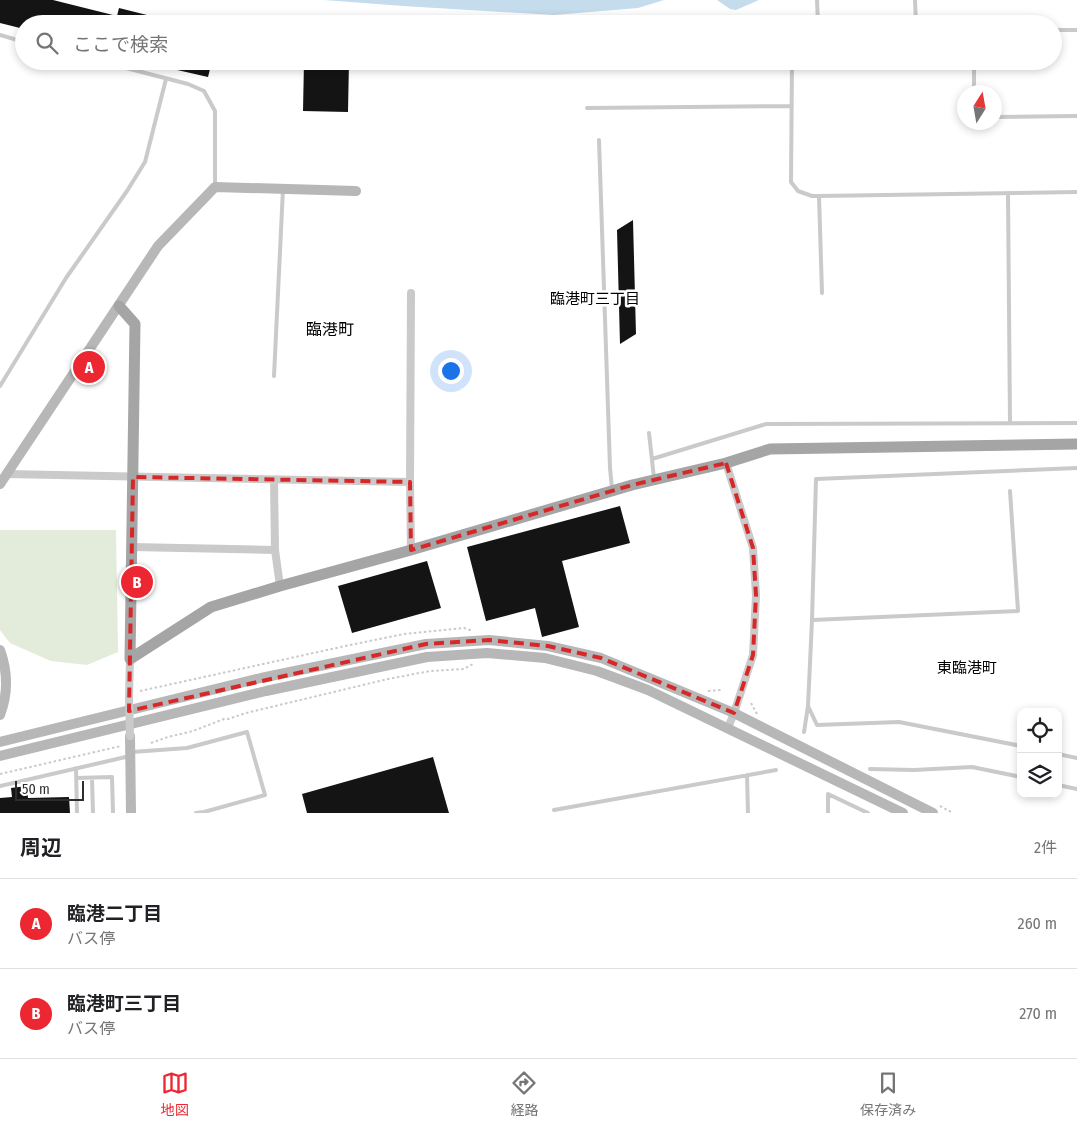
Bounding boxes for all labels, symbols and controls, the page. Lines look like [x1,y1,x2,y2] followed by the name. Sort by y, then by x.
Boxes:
[15,15,1062,70] search box
[33,29,61,57] icon: search
[73,33,168,56] text: ここで検索
[957,85,1002,130] north arrow
[550,290,640,308] district label: 臨港町三丁目
[306,320,354,339] district label: 臨港町
[73,348,105,386] pin: A
[438,358,464,384] your location
[121,563,153,601] pin: B
[937,659,997,677] district label: 東臨港町
[1017,708,1062,798] map controls
[1017,708,1062,753] button: locate
[1017,753,1062,798] button: layers
[15,778,84,801] scale bar
[22,781,50,798] text: 50 m
[20,835,62,861] text: 周辺
[1034,838,1057,857] text: 2件
[67,902,162,925] text: 臨港二丁目
[32,914,40,933] text: A
[1018,914,1057,933] text: 260 m
[67,929,115,948] text: バス停
[67,992,181,1015] text: 臨港町三丁目
[32,1004,40,1023] text: B
[1019,1004,1057,1023] text: 270 m
[67,1019,115,1038] text: バス停
[161,1069,189,1119] tab: 地図
[510,1069,538,1119] tab: 経路
[860,1069,916,1119] tab: 保存済み

